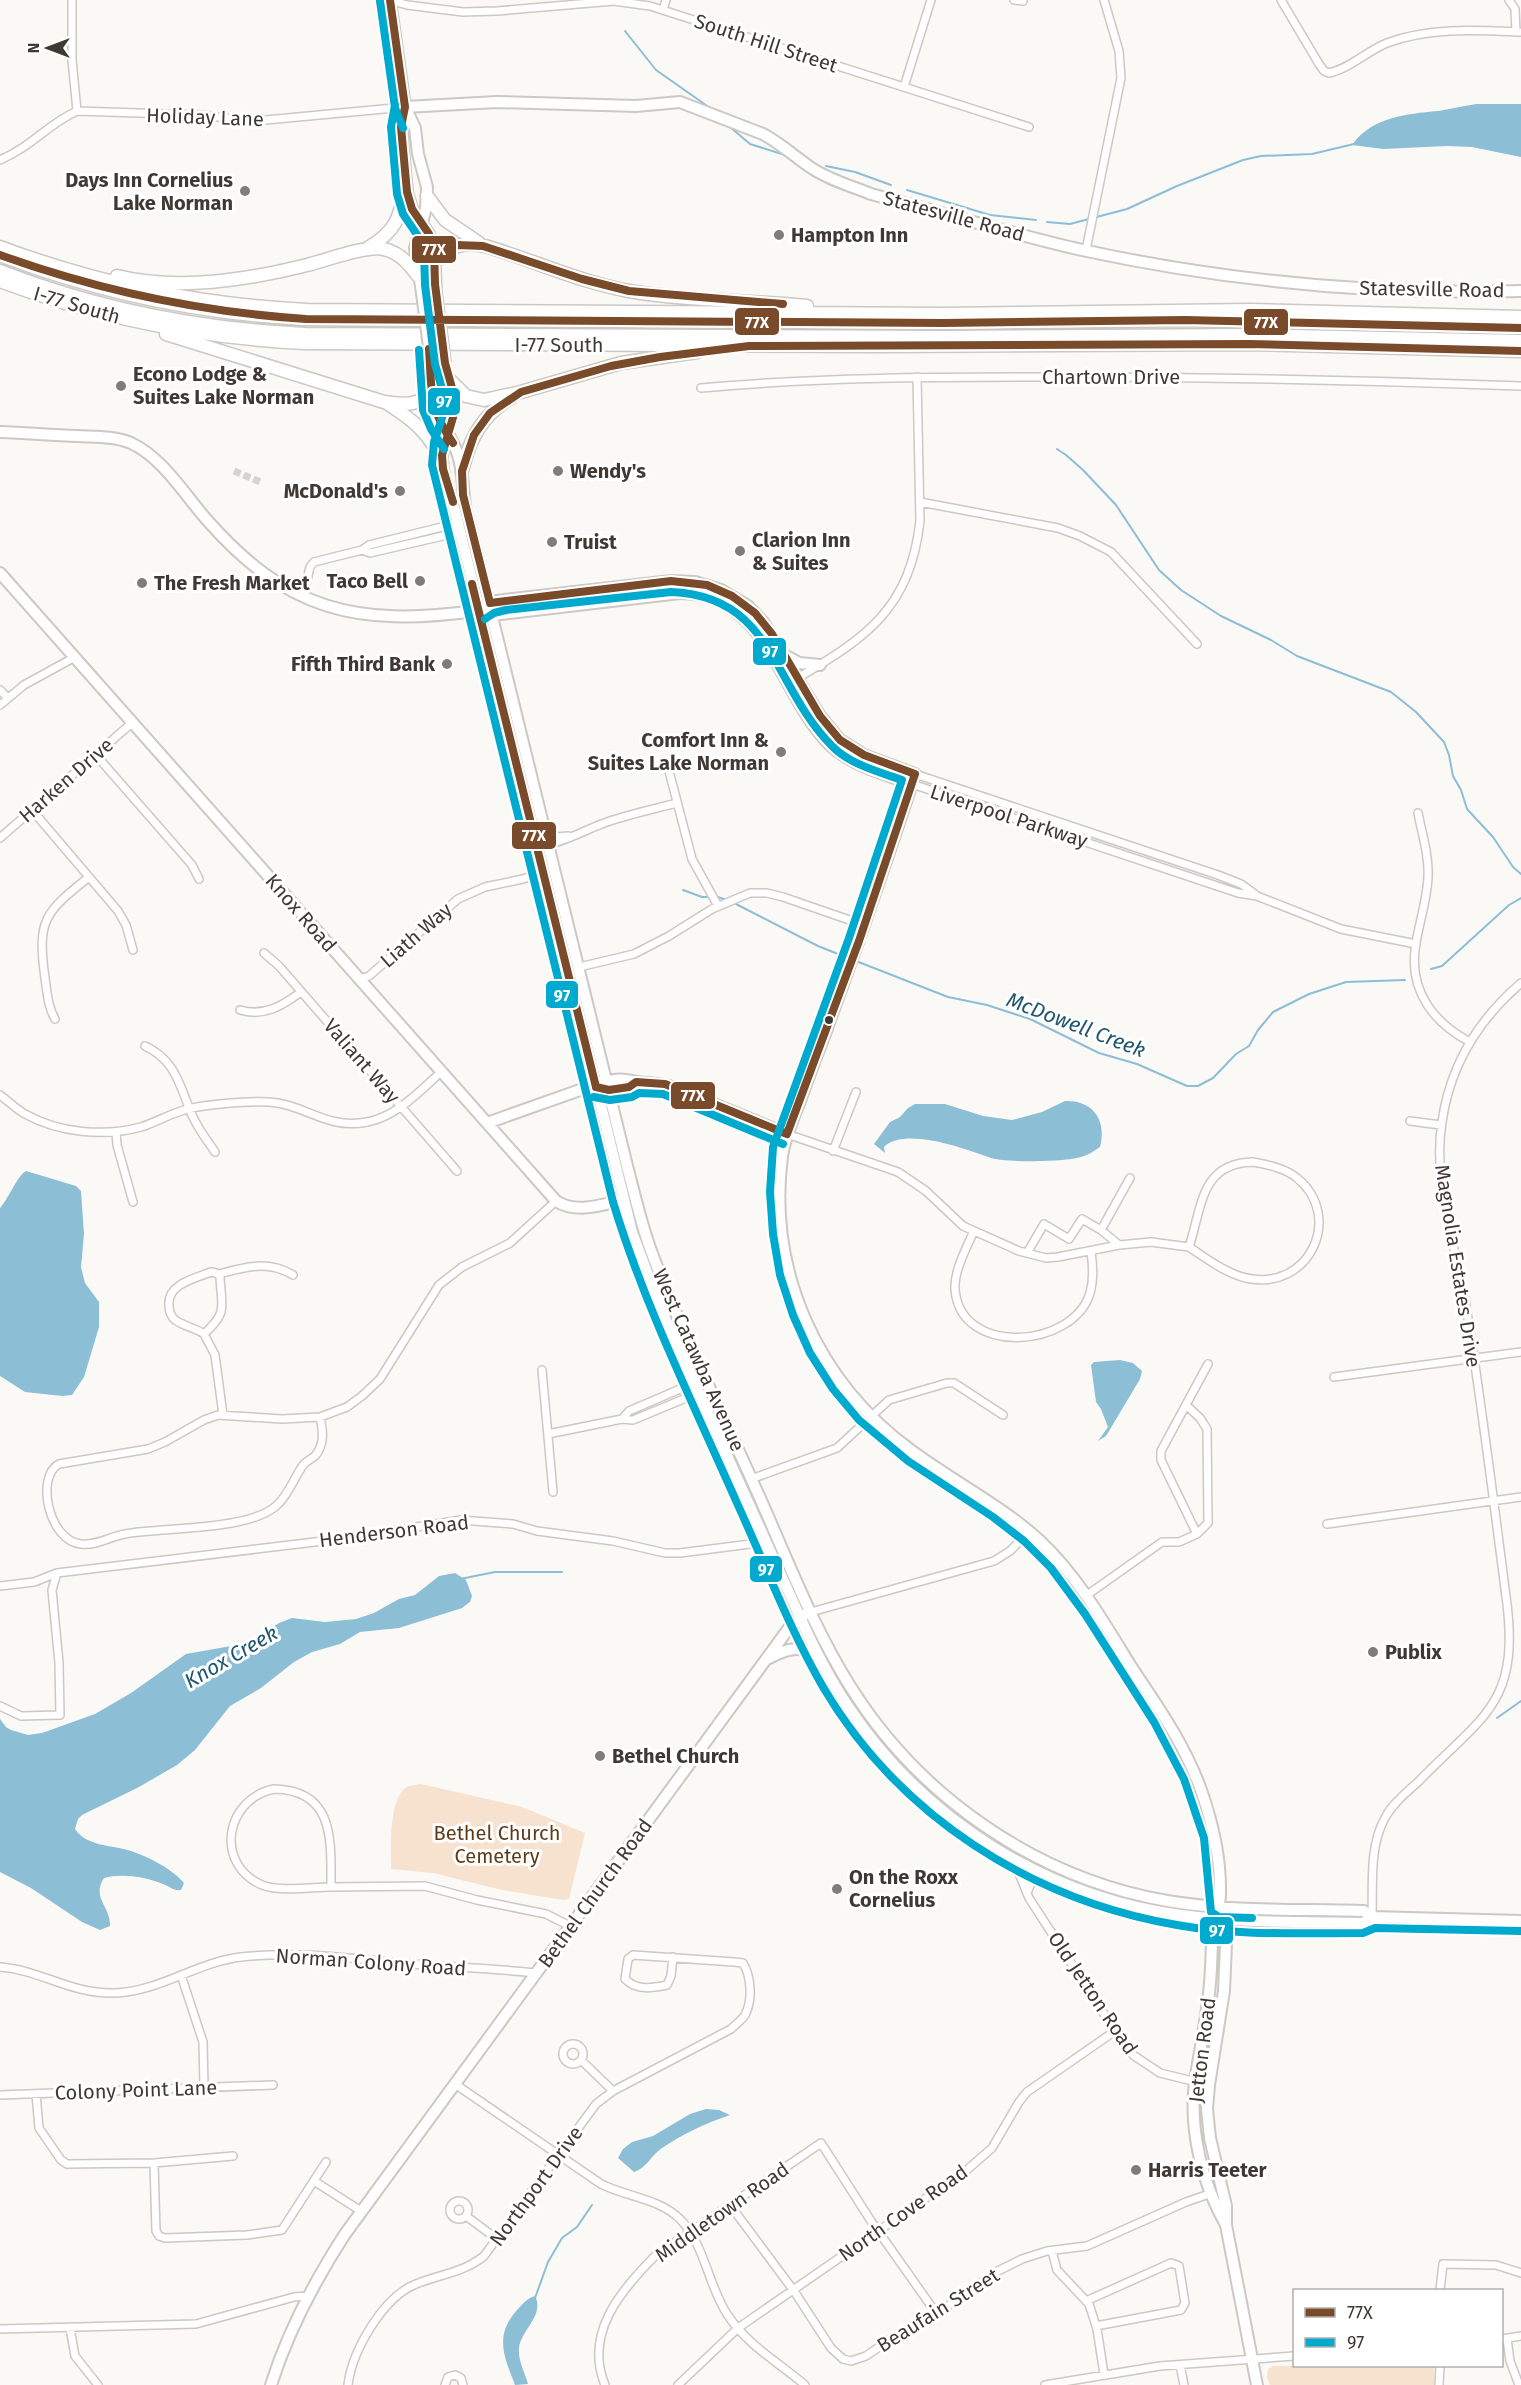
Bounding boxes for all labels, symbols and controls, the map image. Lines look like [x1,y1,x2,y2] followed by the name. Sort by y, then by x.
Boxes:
[691,9,841,78] street label: South Hill Street
[18,18,78,78] north arrow
[24,43,43,53] text: N
[146,103,264,131] street label: Holiday Lane
[65,168,233,215] place label: Days Inn Cornelius Lake Norman
[238,184,252,198] marker: Days Inn Cornelius Lake Norman
[881,186,1027,246] street label: Statesville Road
[791,223,908,247] place label: Hampton Inn
[772,228,786,242] marker: Hampton Inn
[411,235,457,264] line badge: 77X
[422,240,447,259] text: 77X
[1359,276,1505,302] street label: Statesville Road
[31,281,123,329] street label: I-77 South
[734,307,780,336] line badge: 77X
[1243,308,1289,336] line badge: 77X
[745,313,770,332] text: 77X
[1254,313,1279,332] text: 77X
[515,333,603,357] street label: I-77 South
[133,362,314,409] place label: Econo Lodge & Suites Lake Norman
[1042,365,1180,389] street label: Chartown Drive
[114,379,128,393] marker: Econo Lodge & Suites Lake Norman
[427,387,461,416] line badge: 97
[436,392,453,411] text: 97
[570,459,646,483] place label: Wendy's
[551,464,565,478] marker: Wendy's
[284,479,388,503] place label: McDonald's
[393,484,407,498] marker: McDonald's
[752,528,851,575] place label: Clarion Inn & Suites
[564,530,617,554] place label: Truist
[545,535,559,549] marker: Truist
[733,544,747,558] marker: Clarion Inn & Suites
[326,569,408,593] place label: Taco Bell
[154,571,310,595] place label: The Fresh Market
[413,574,427,588] marker: Taco Bell
[135,576,149,590] marker: The Fresh Market
[752,637,787,666] line badge: 97
[762,642,779,661] text: 97
[291,652,436,676] place label: Fifth Third Bank
[440,657,454,671] marker: Fifth Third Bank
[588,728,769,775] place label: Comfort Inn & Suites Lake Norman
[14,733,118,827] street label: Harken Drive
[774,745,788,759] marker: Comfort Inn & Suites Lake Norman
[927,779,1091,853] street label: Liverpool Parkway
[511,821,557,850] line badge: 77X
[522,826,547,845] text: 77X
[260,869,342,957] street label: Knox Road
[375,897,457,973] street label: Liath Way
[545,980,579,1009] line badge: 97
[554,986,571,1005] text: 97
[1003,987,1149,1063] water label: McDowell Creek
[319,1014,405,1108] street label: Valiant Way
[823,1014,835,1026] unlabelled marker
[670,1081,716,1110] line badge: 77X
[681,1086,706,1105] text: 77X
[1430,1163,1486,1369] street label: Magnolia Estates Drive
[648,1265,750,1455] street label: West Catawba Avenue
[318,1510,470,1552] street label: Henderson Road
[749,1555,783,1583] line badge: 97
[758,1560,775,1579] text: 97
[180,1620,282,1694] water label: Knox Creek
[1385,1640,1442,1664] place label: Publix
[1366,1645,1380,1659] marker: Publix
[612,1744,739,1768] place label: Bethel Church
[593,1749,607,1763] marker: Bethel Church
[533,1814,657,1972] street label: Bethel Church Road
[434,1821,560,1868] park label: Bethel Church Cemetery
[849,1865,959,1912] place label: On the Roxx Cornelius
[830,1882,844,1896] marker: On the Roxx Cornelius
[1199,1916,1234,1945] line badge: 97
[1209,1921,1226,1940] text: 97
[1043,1927,1143,2059] street label: Old Jetton Road
[275,1943,467,1981] street label: Norman Colony Road
[1184,1996,1220,2104] street label: Jetton Road
[54,2075,218,2105] street label: Colony Point Lane
[484,2121,588,2251] street label: Northport Drive
[650,2157,794,2267] street label: Middletown Road
[1148,2158,1268,2182] place label: Harris Teeter
[834,2160,972,2266] street label: North Cove Road
[1129,2163,1143,2177] marker: Harris Teeter
[873,2262,1004,2357] street label: Beaufain Street
[1293,2289,1503,2367] legend
[1347,2302,1373,2324] text: 77X
[1347,2332,1364,2354] text: 97

